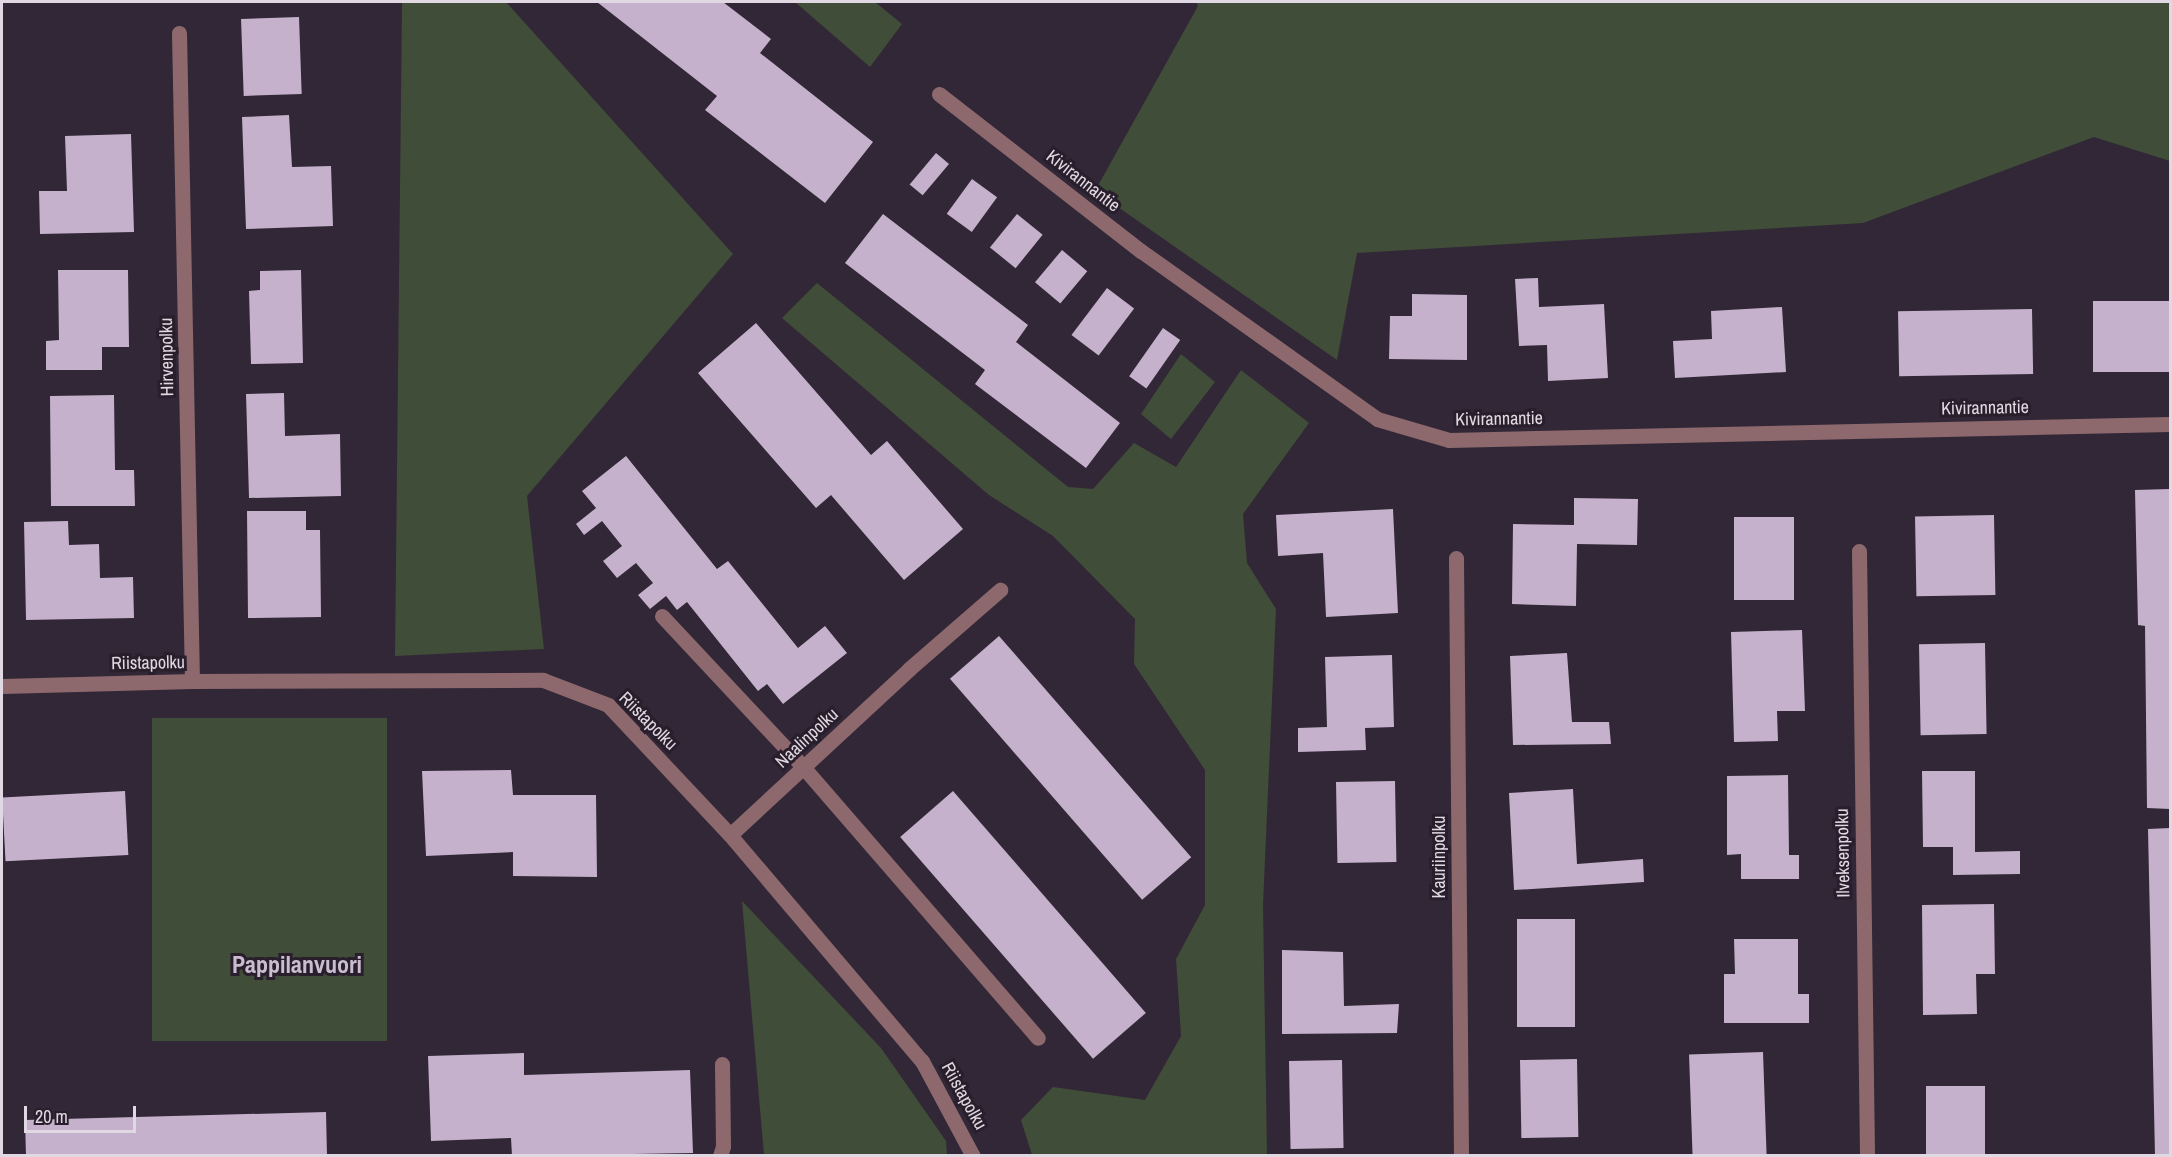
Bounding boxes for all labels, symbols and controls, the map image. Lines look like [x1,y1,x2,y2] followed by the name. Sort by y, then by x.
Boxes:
[1042,145,1124,217] street label: Kivirannantie
[156,317,178,397] street label: Hirvenpolku
[1941,396,2029,420] street label: Kivirannantie
[1455,407,1543,431] street label: Kivirannantie
[111,652,185,674] street label: Riistapolku
[614,687,682,755] street label: Riistapolku
[771,704,843,772] street label: Naalinpolku
[1831,808,1855,898] street label: Ilveksenpolku
[1428,816,1450,898] street label: Kauriinpolku
[232,951,362,979] district label: Pappilanvuori
[937,1058,991,1134] street label: Riistapolku
[27,1094,140,1132] scale bar
[35,1104,68,1129] text: 20 m

